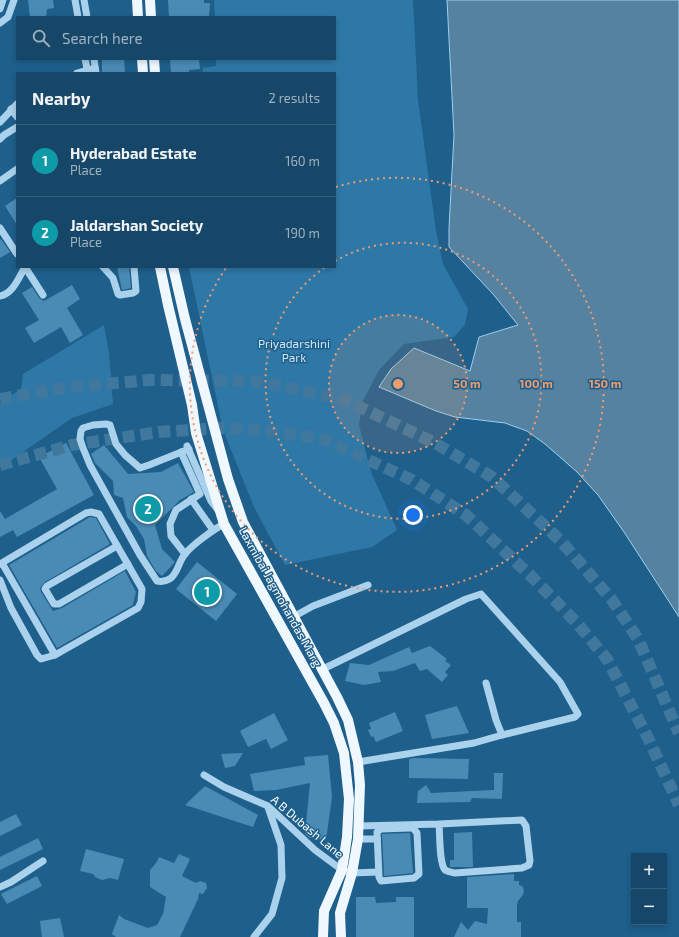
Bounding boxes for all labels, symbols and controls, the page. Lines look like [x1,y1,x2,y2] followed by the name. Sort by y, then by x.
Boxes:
[16,16,336,60] search box
[30,27,52,49] icon: search
[62,29,143,47] text: Search here
[32,88,90,108] text: Nearby
[268,90,320,106] text: 2 results
[70,144,197,162] text: Hyderabad Estate
[42,153,48,169] text: 1
[285,153,320,169] text: 160 m
[70,162,102,178] text: Place
[70,216,203,234] text: Jaldarshan Society
[41,225,49,241] text: 2
[285,225,320,241] text: 190 m
[70,234,102,250] text: Place
[258,336,330,364] park label: Priyadarshini Park
[453,376,481,390] text: 50 m
[519,376,553,390] text: 100 m
[589,376,621,390] text: 150 m
[391,377,405,391] centre of rings
[135,494,161,524] pin: 2
[403,505,423,525] your location
[237,524,325,669] street label: Laxmibai Jagmohandas Marg
[194,577,220,607] pin: 1
[269,792,347,861] street label: A B Dubash Lane
[631,853,667,925] map controls
[631,853,667,889] button: +
[631,889,667,925] button: −

